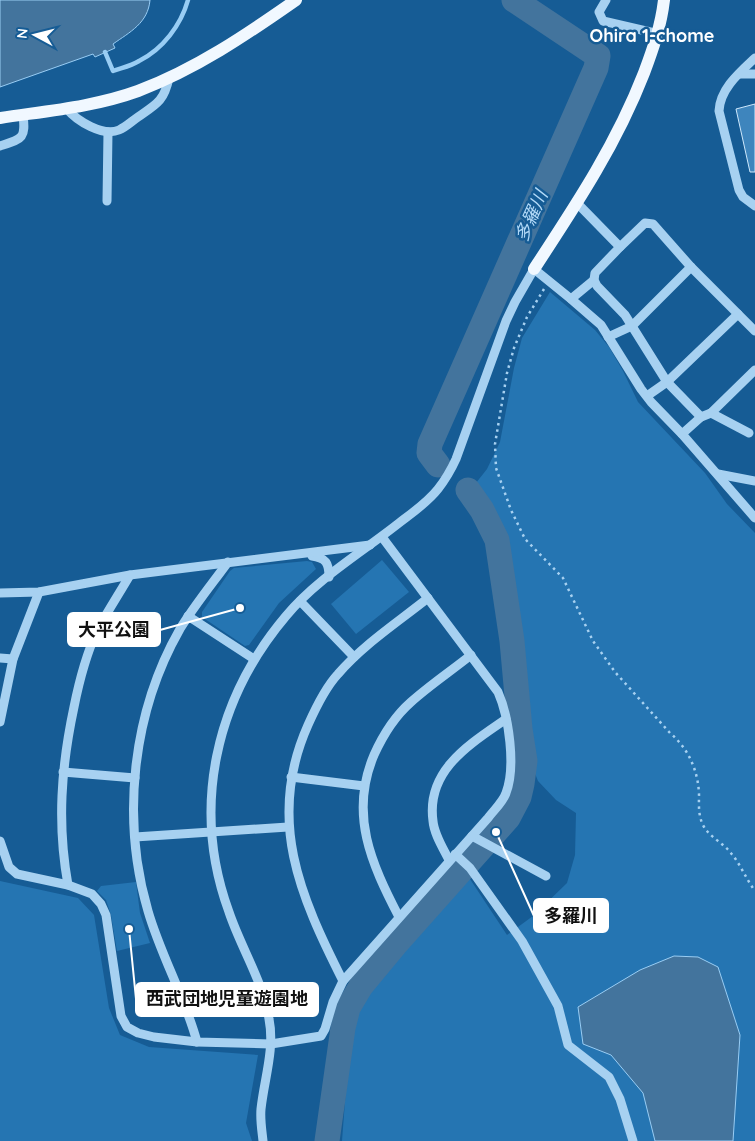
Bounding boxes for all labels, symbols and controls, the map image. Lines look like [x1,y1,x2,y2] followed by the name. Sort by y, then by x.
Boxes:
[10,10,60,60] north arrow
[590,24,714,47] district label: Ohira 1-chome
[13,27,32,40] text: N
[510,185,553,245] water label: 多羅川
[68,613,160,646] callout: 大平公園
[78,618,150,641] text: 大平公園
[534,899,608,932] callout: 多羅川
[544,904,598,927] text: 多羅川
[136,983,318,1016] callout: 西武団地児童遊園地
[146,987,308,1010] text: 西武団地児童遊園地

